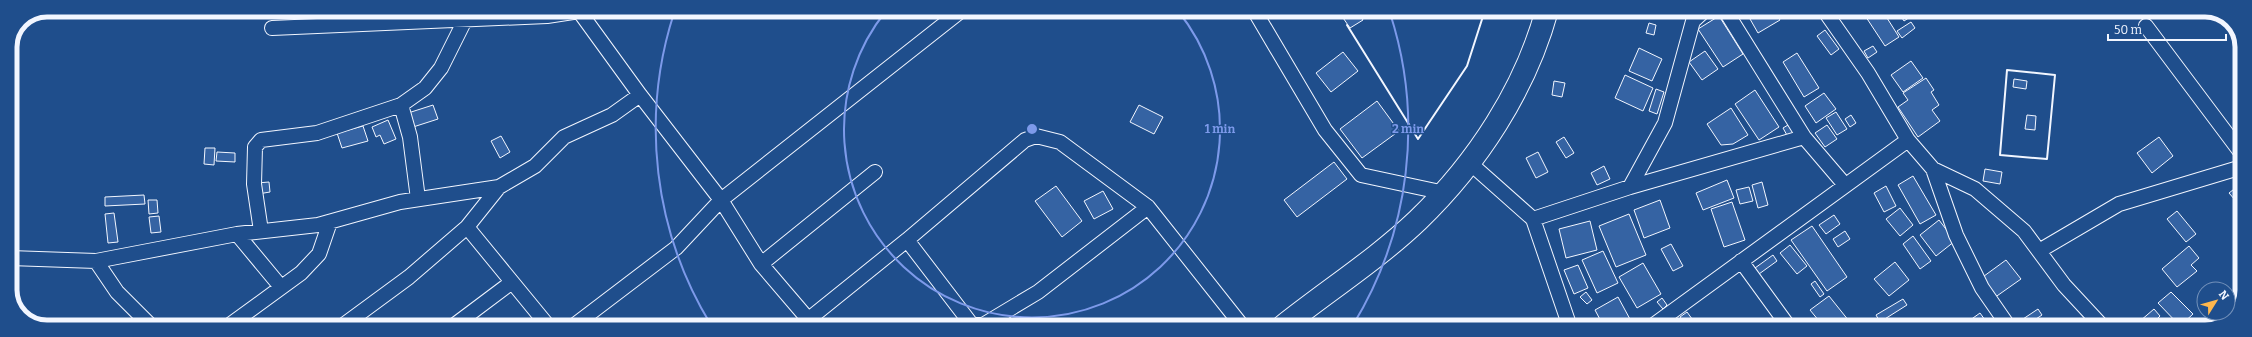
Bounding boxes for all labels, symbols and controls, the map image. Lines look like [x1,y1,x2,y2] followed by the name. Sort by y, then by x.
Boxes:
[2108,16,2226,42] scale bar
[2114,23,2143,37] text: 50 m
[1025,122,1039,136] centre of rings
[1205,122,1235,136] text: 1 min
[1392,122,1424,136] text: 2 min
[2196,281,2236,321] north arrow
[2216,288,2232,303] text: N

